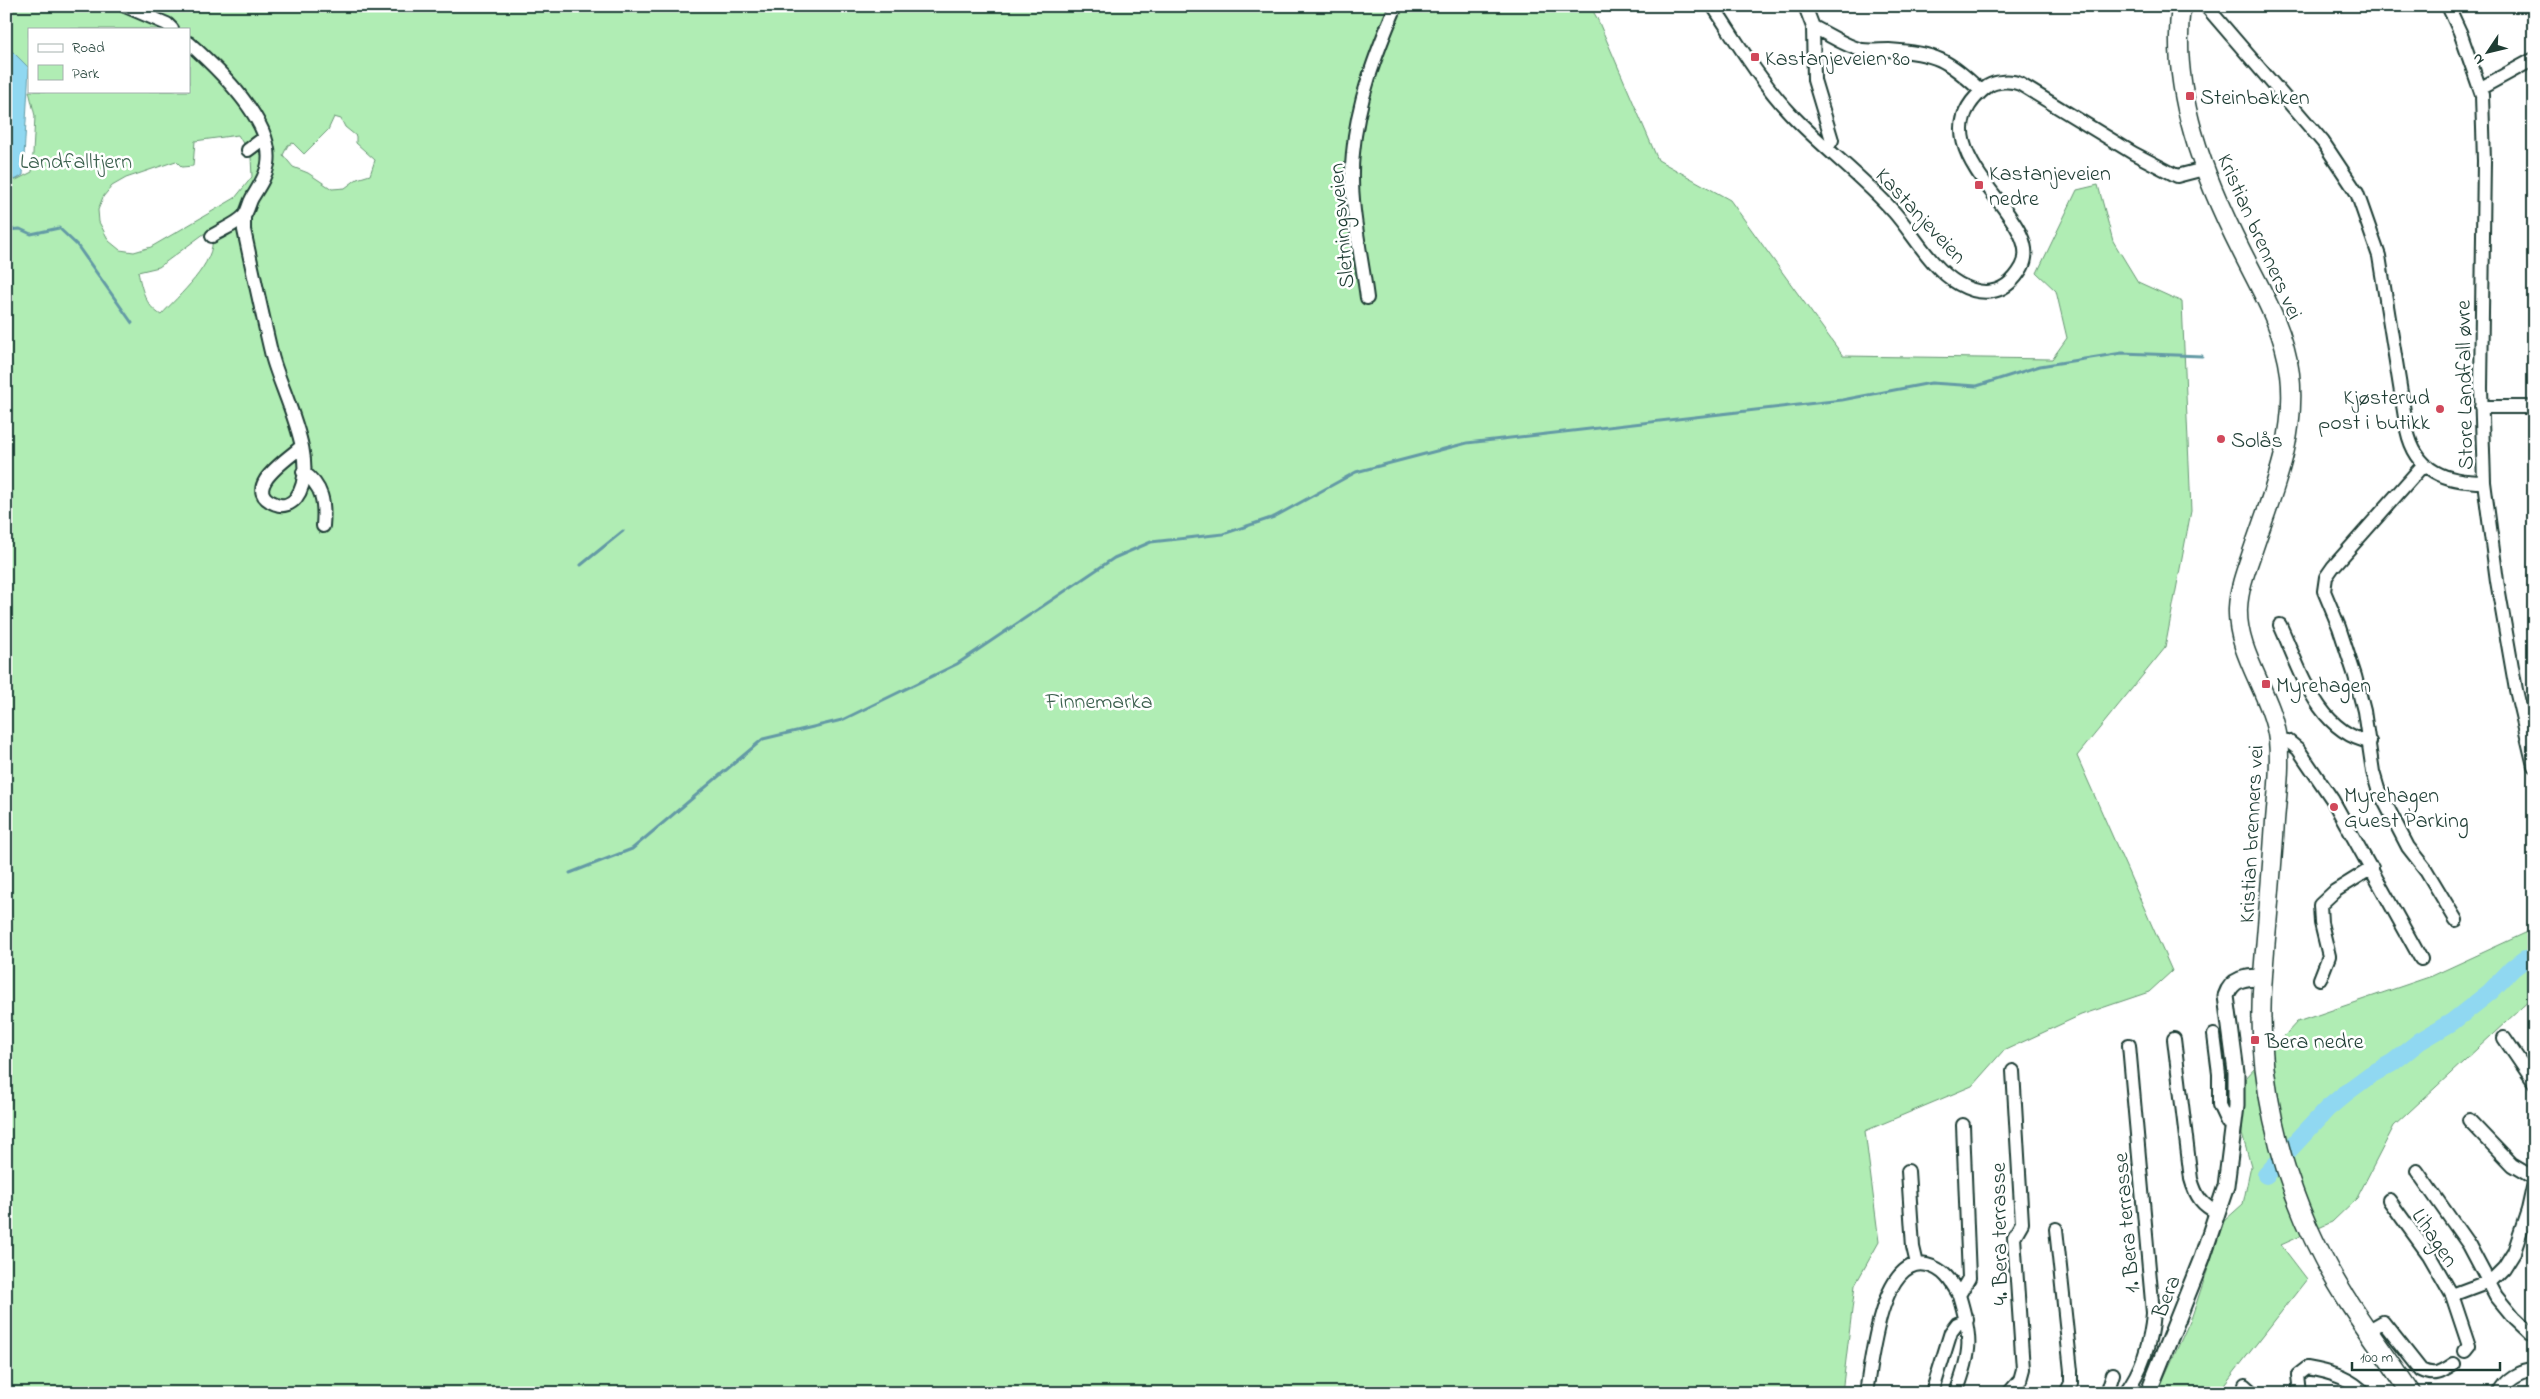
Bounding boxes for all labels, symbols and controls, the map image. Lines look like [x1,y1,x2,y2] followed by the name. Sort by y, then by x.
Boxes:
[28,28,190,92] legend
[2462,28,2512,78] north arrow
[72,37,105,59] text: Road
[1765,44,1910,76] place label: Kastanjeveien 80
[2467,49,2490,68] text: N
[1749,51,1761,63] marker: Kastanjeveien 80
[72,63,100,85] text: Park
[2200,83,2310,115] place label: Steinbakken
[2184,90,2196,102] marker: Steinbakken
[20,147,132,179] park label: Landfalltjern
[2207,149,2309,325] street label: Kristian brenners vei
[1989,159,2111,216] place label: Kastanjeveien nedre
[1322,162,1365,290] street label: Sletningsveien
[1867,162,1973,272] street label: Kastanjeveien
[1973,179,1985,191] marker: Kastanjeveien nedre
[2449,300,2483,470] street label: Store Landfall øvre
[2318,383,2430,440] place label: Kjøsterud post i butikk
[2434,403,2446,415] marker: Kjøsterud post i butikk
[2231,426,2283,458] place label: Solås
[2215,433,2227,445] marker: Solås
[2276,671,2371,704] place label: Myrehagen
[2260,678,2272,690] marker: Myrehagen
[1044,687,1153,719] park label: Finnemarka
[2232,744,2274,924] street label: Kristian brenners vei
[2344,781,2469,839] place label: Myrehagen Guest Parking
[2328,801,2340,813] marker: Myrehagen Guest Parking
[2264,1027,2364,1059] place label: Bera nedre
[2249,1034,2261,1046] marker: Bera nedre
[2106,1151,2150,1294] street label: 1. Bera terrasse
[1984,1162,2018,1306] street label: 4. Bera terrasse
[2401,1203,2465,1275] street label: Lihagen
[2145,1271,2191,1324] street label: Bera
[2352,1339,2500,1371] scale bar
[2360,1347,2393,1369] text: 100 m

